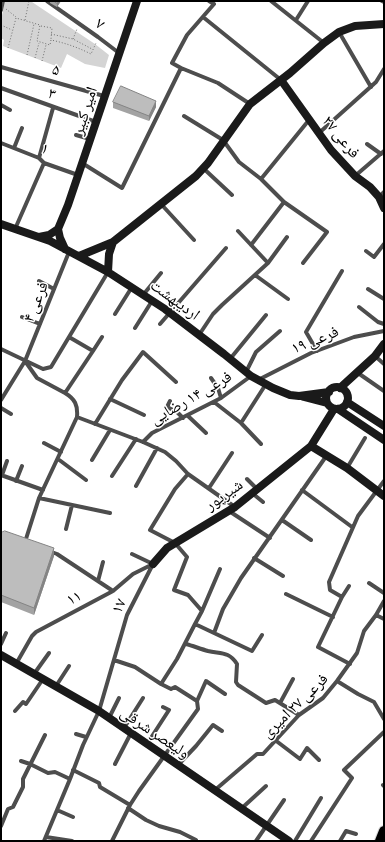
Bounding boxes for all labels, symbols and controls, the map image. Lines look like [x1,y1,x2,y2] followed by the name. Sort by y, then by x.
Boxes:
[91,14,109,34] street label: ۷
[50,60,62,80] street label: ۵
[45,84,59,104] street label: ۳
[68,84,102,138] street label: امیر کبیر
[318,112,364,162] street label: فرعی ۲۷
[37,139,53,159] street label: ۱
[146,276,204,324] street label: اردیبهشت
[19,279,53,325] street label: فرعی ۴
[289,322,341,358] street label: فرعی ۱۹
[147,367,235,429] street label: فرعی ۱۴ رضایی
[201,475,247,515] street label: شیرپور
[63,586,85,610] street label: ۱۱
[107,596,131,616] street label: ۱۷
[258,670,332,742] street label: فرعی ۲۷ امیری
[117,703,193,763] street label: ولیعصر شرقی

